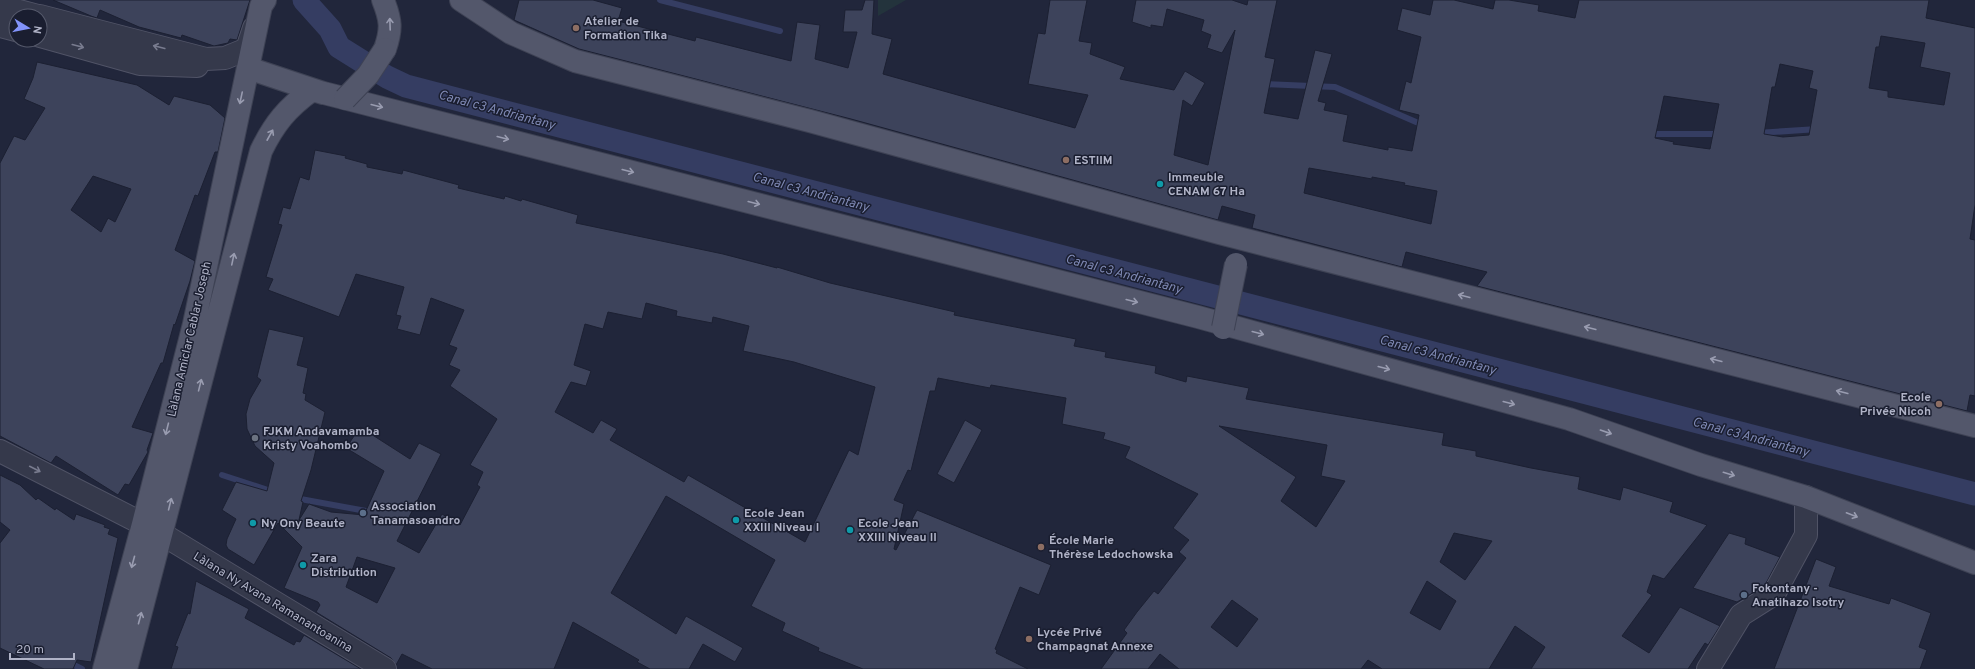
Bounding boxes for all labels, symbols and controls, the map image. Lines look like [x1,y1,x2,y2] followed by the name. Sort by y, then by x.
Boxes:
[8,8,48,48] north arrow
[584,14,667,44] place label: Atelier de Formation Tika
[386,18,394,31] one-way arrow
[571,23,581,33] marker: Atelier de Formation Tika
[29,24,44,35] text: N
[71,43,84,50] one-way arrow
[152,43,165,50] one-way arrow
[436,88,558,135] water label: Canal c3 Andriantany
[237,92,245,105] one-way arrow
[370,103,383,110] one-way arrow
[266,129,274,141] one-way arrow
[496,135,509,143] one-way arrow
[1074,153,1112,169] place label: ESTIIM
[1061,155,1071,165] marker: ESTIIM
[622,168,635,175] one-way arrow
[750,170,872,217] water label: Canal c3 Andriantany
[1168,170,1245,200] place label: Immeuble CENAM 67 Ha
[1155,179,1165,189] marker: Immeuble CENAM 67 Ha
[748,200,761,208] one-way arrow
[1063,252,1185,299] water label: Canal c3 Andriantany
[229,253,237,266] one-way arrow
[164,260,216,419] street label: Làlana Amiclar Cablar Joseph
[1458,292,1471,299] one-way arrow
[1126,297,1139,305] one-way arrow
[1584,324,1597,331] one-way arrow
[1251,330,1264,337] one-way arrow
[1377,333,1499,380] water label: Canal c3 Andriantany
[1710,356,1723,364] one-way arrow
[1377,365,1390,372] one-way arrow
[197,378,204,391] one-way arrow
[1836,388,1849,395] one-way arrow
[1860,390,1931,420] place label: Ecole Privée Nicoh
[1502,399,1515,407] one-way arrow
[1934,399,1944,409] marker: Ecole Privée Nicoh
[1690,415,1812,462] water label: Canal c3 Andriantany
[163,422,170,435] one-way arrow
[263,424,379,454] place label: FJKM Andavamamba Kristy Voahombo
[1599,429,1612,436] one-way arrow
[250,433,260,443] marker: FJKM Andavamamba Kristy Voahombo
[28,465,40,473] one-way arrow
[1722,471,1735,478] one-way arrow
[166,497,174,510] one-way arrow
[371,499,460,529] place label: Association Tanamasoandro
[744,506,819,536] place label: Ecole Jean XXIII Niveau I
[358,508,368,518] marker: Association Tanamasoandro
[1845,512,1857,519] one-way arrow
[731,515,741,525] marker: Ecole Jean XXIII Niveau I
[261,516,345,532] place label: Ny Ony Beaute
[858,516,937,546] place label: Ecole Jean XXIII Niveau II
[248,518,258,528] marker: Ny Ony Beaute
[845,525,855,535] marker: Ecole Jean XXIII Niveau II
[1049,533,1173,563] place label: École Marie Thérèse Ledochowska
[1036,542,1046,552] marker: École Marie Thérèse Ledochowska
[190,549,355,657] street label: Làlana Ny Avana Ramanantoanina
[311,551,377,581] place label: Zara Distribution
[129,555,136,568] one-way arrow
[298,560,308,570] marker: Zara Distribution
[1752,581,1844,611] place label: Fokontany - Anatihazo Isotry
[1739,590,1749,600] marker: Fokontany - Anatihazo Isotry
[136,612,144,625] one-way arrow
[1037,625,1154,655] place label: Lycée Privé Champagnat Annexe
[1024,634,1034,644] marker: Lycée Privé Champagnat Annexe
[10,635,74,661] scale bar
[16,642,44,658] text: 20 m

